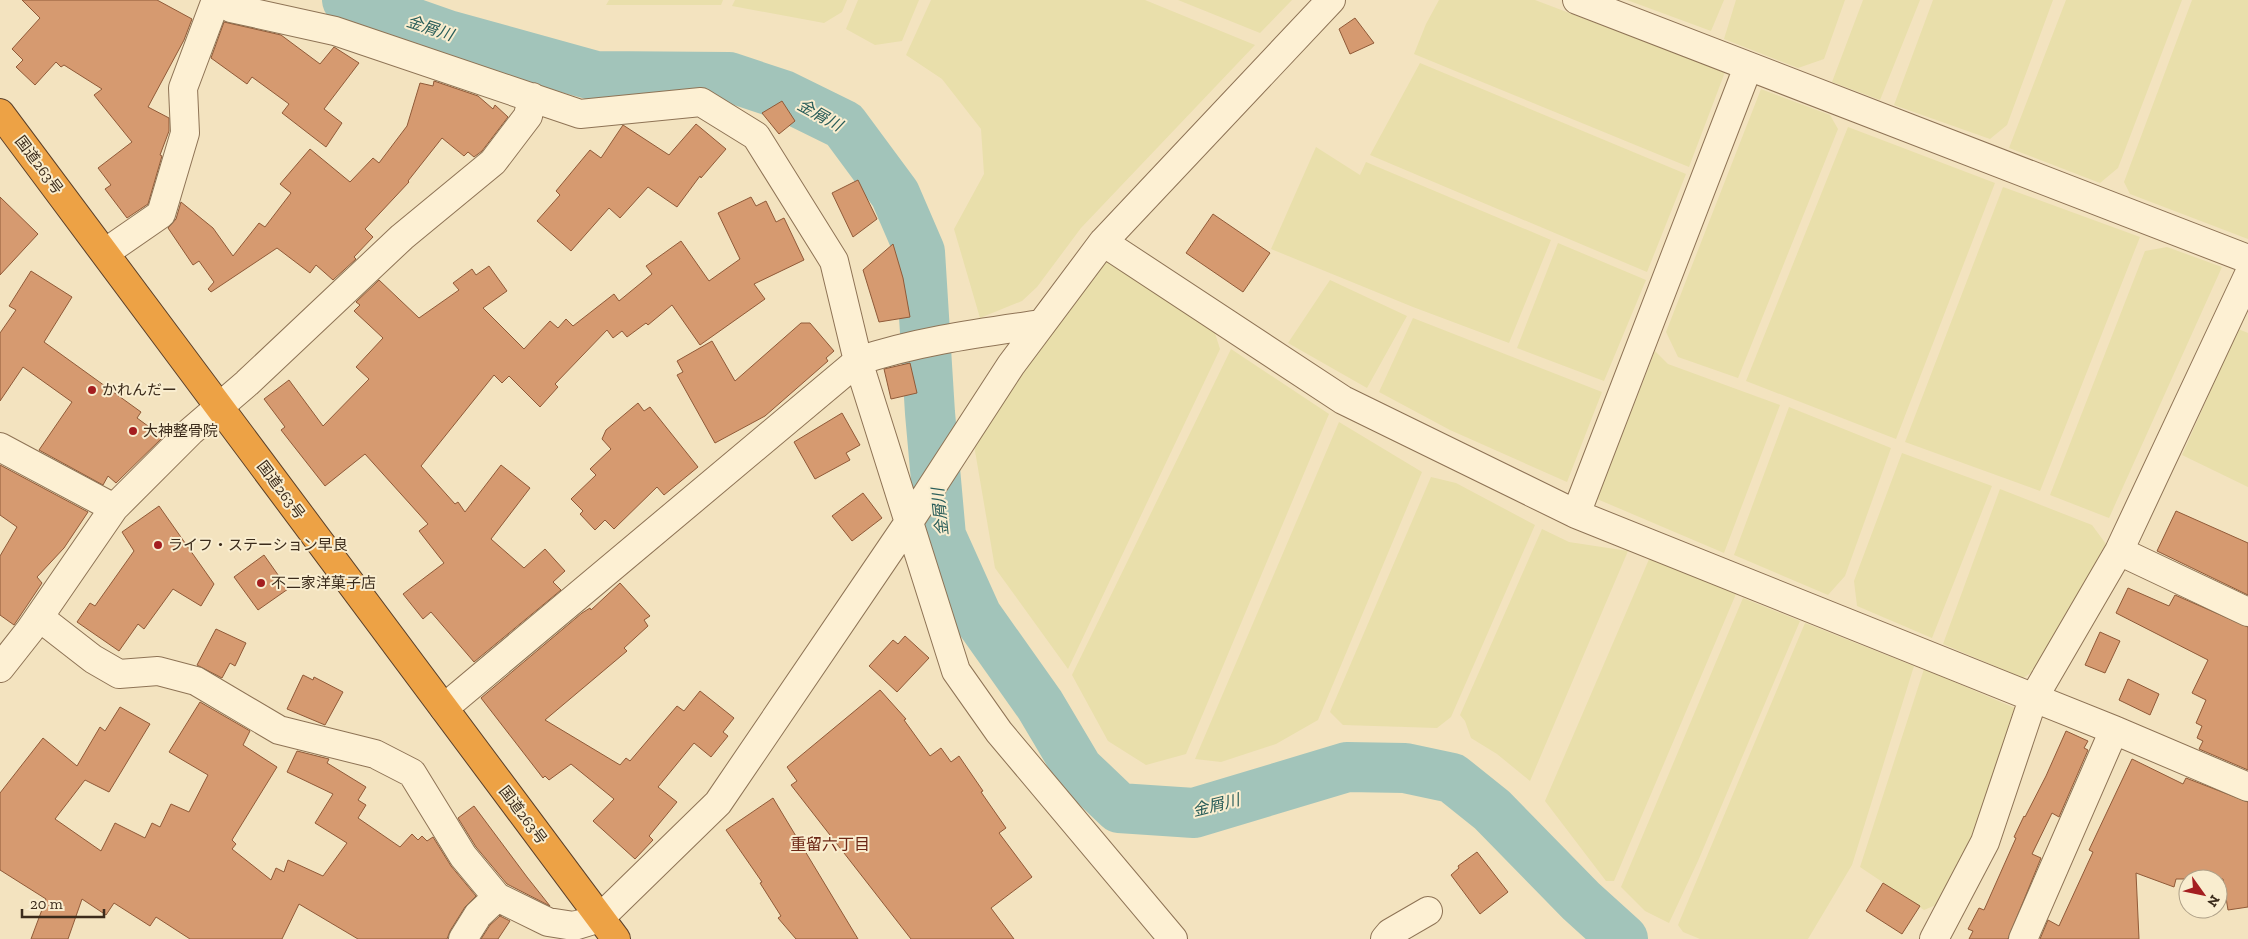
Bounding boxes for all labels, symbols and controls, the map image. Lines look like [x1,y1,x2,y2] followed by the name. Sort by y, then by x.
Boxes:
[404,12,458,45] water label: 金屑川
[794,95,847,136] water label: 金屑川
[11,132,67,198] street label: 国道263号
[102,381,177,399] place label: かれんだー
[86,384,98,396] marker: かれんだー
[143,422,218,440] place label: 大神整骨院
[127,425,139,437] marker: 大神整骨院
[253,457,309,523] street label: 国道263号
[928,485,952,537] water label: 金屑川
[168,536,348,554] place label: ライフ・ステーション早良
[152,539,164,551] marker: ライフ・ステーション早良
[271,574,376,592] place label: 不二家洋菓子店
[255,577,267,589] marker: 不二家洋菓子店
[495,782,551,848] street label: 国道263号
[1190,789,1244,820] water label: 金屑川
[790,835,870,854] district label: 重留六丁目
[2178,869,2228,919] north arrow
[22,886,105,918] scale bar
[2203,892,2224,910] text: N
[30,895,63,913] text: 20 m

